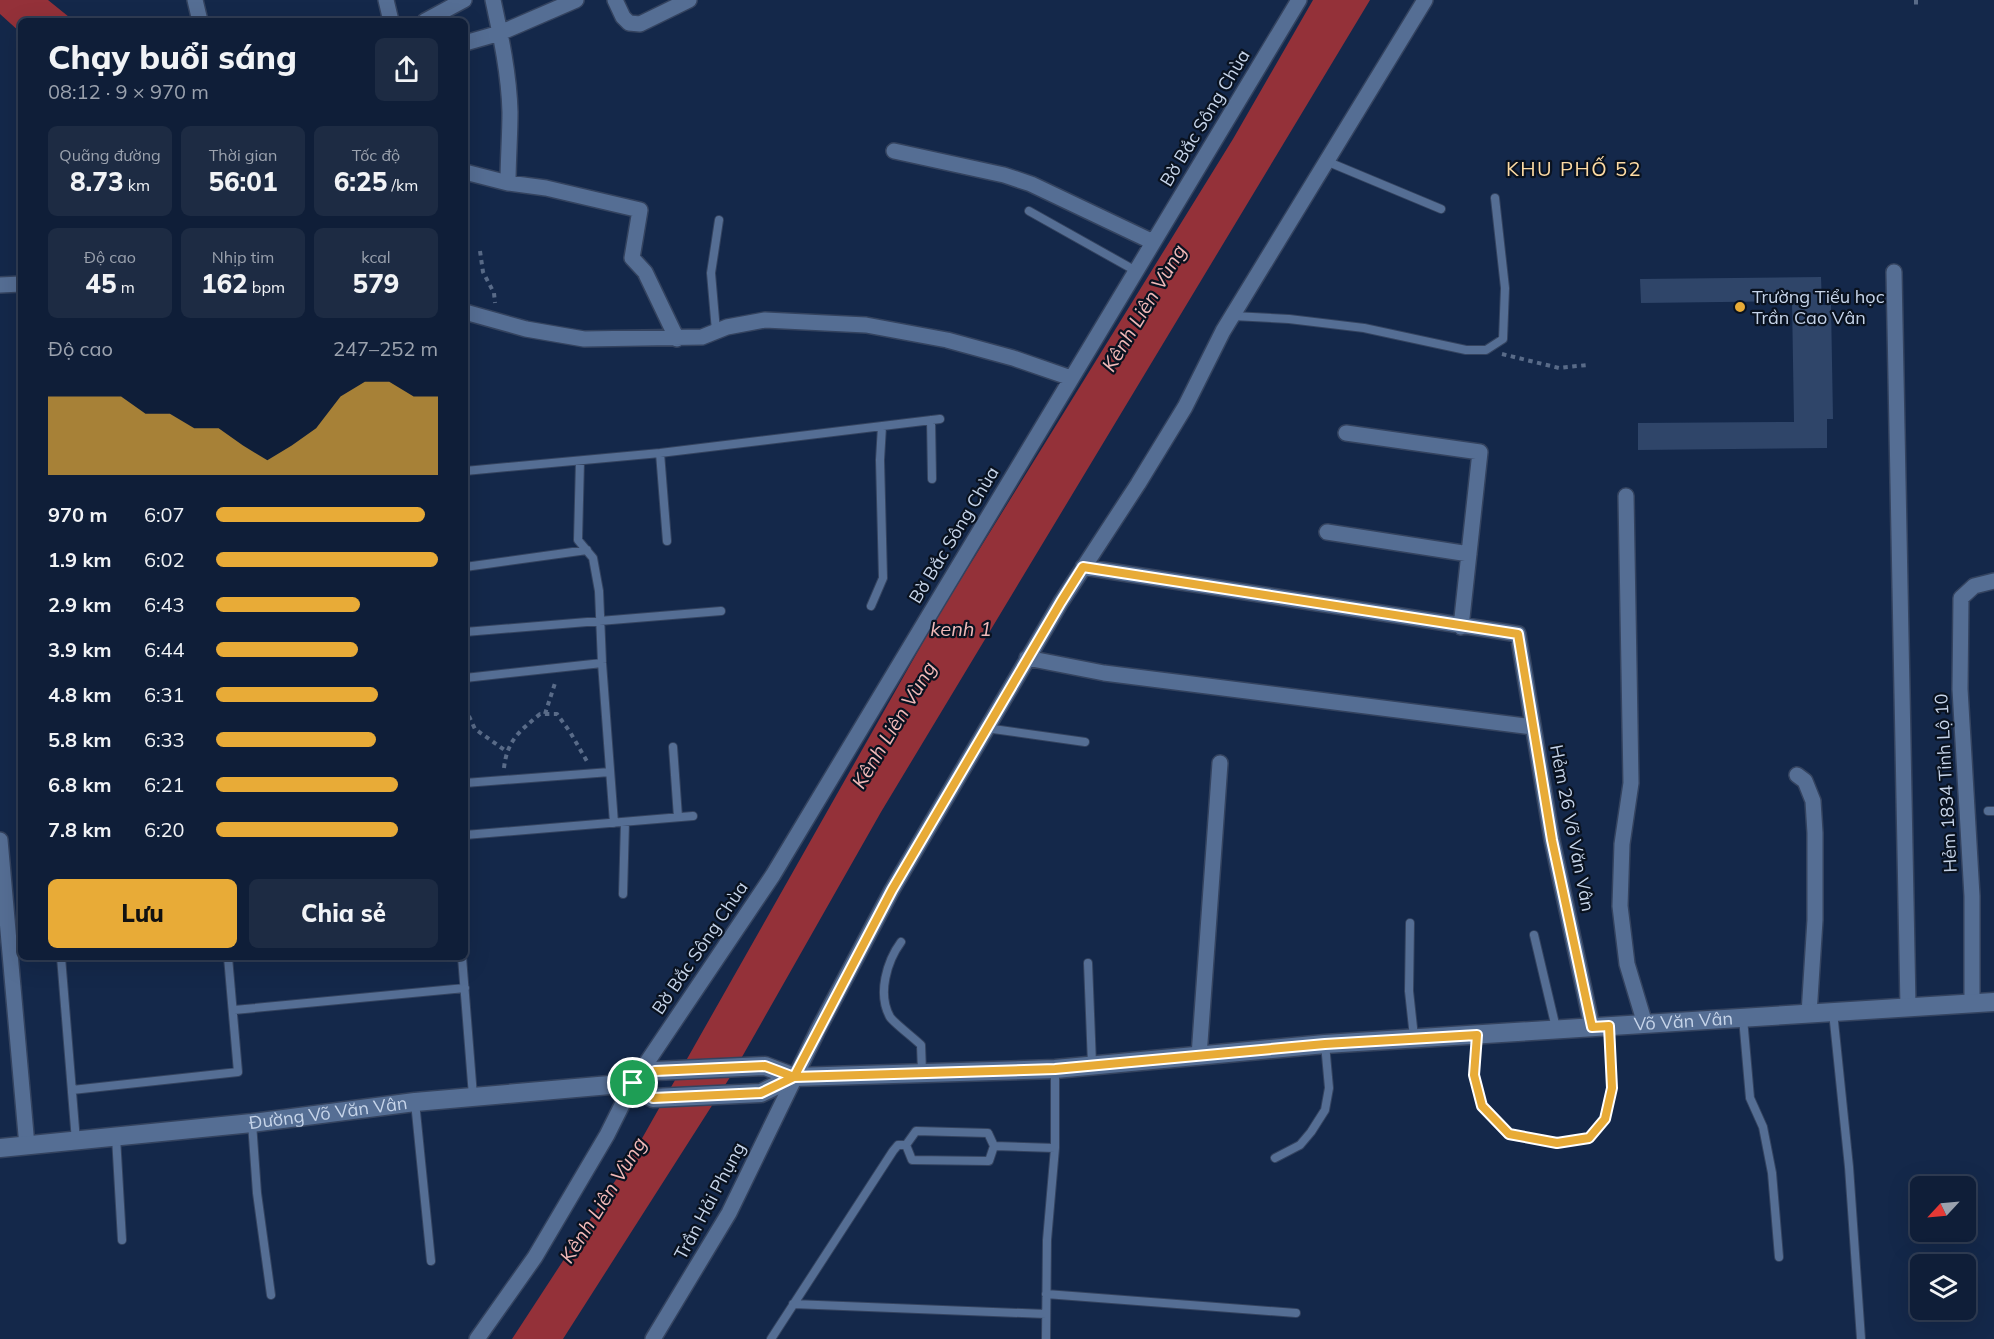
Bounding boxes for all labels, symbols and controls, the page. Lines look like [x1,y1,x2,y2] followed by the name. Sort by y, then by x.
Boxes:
[48,36,297,77] text: Chạy buổi sáng
[375,38,438,101] button: share
[1155,45,1254,190] street label: Bờ Bắc Sông Chùa
[48,79,209,104] text: 08:12 · 9 × 970 m
[59,145,161,165] text: Quãng đường
[209,145,277,165] text: Thời gian
[352,145,400,165] text: Tốc độ
[1506,156,1642,181] district label: KHU PHỐ 52
[70,165,124,198] text: 8.73
[208,165,278,198] text: 56:01
[334,165,387,198] text: 6:25
[124,175,150,195] text: km
[387,175,418,195] text: /km
[1096,240,1191,376] water label: Kênh Liên Vùng
[84,247,136,267] text: Độ cao
[212,247,274,267] text: Nhịp tim
[361,247,391,267] text: kcal
[85,267,116,300] text: 45
[201,267,248,300] text: 162
[353,267,399,300] text: 579
[116,277,135,297] text: m
[248,277,285,297] text: bpm
[1752,285,1885,329] place label: Trường Tiểu học Trần Cao Vân
[1733,300,1747,314] marker: Trường Tiểu học Trần Cao Vân
[48,336,113,361] text: Độ cao
[333,336,438,361] text: 247–252 m
[904,462,1003,607] street label: Bờ Bắc Sông Chùa
[48,502,107,527] text: 970 m
[144,502,185,527] text: 6:07
[48,547,111,572] text: 1.9 km
[144,547,185,572] text: 6:02
[48,592,111,617] text: 2.9 km
[144,592,185,617] text: 6:43
[930,616,992,641] water label: kenh 1
[48,637,111,662] text: 3.9 km
[144,637,185,662] text: 6:44
[846,657,941,793] water label: Kênh Liên Vùng
[48,682,111,707] text: 4.8 km
[144,682,185,707] text: 6:31
[1929,693,1962,873] street label: Hẻm 1834 Tỉnh Lộ 10
[48,727,111,752] text: 5.8 km
[144,727,185,752] text: 6:33
[1545,743,1600,913] street label: Hẻm 26 Võ Văn Vân
[48,772,111,797] text: 6.8 km
[144,772,185,797] text: 6:21
[48,817,111,842] text: 7.8 km
[144,817,185,842] text: 6:20
[647,877,753,1019] street label: Bờ Bắc Sông Chùa
[48,879,237,948] button: Lưu
[249,879,438,948] button: Chia sẻ
[1633,1006,1734,1036] street label: Võ Văn Vân
[607,1057,658,1108] pin
[616,1066,649,1099] icon: arrive
[248,1091,409,1134] street label: Đường Võ Văn Vân
[554,1132,651,1267] water label: Kênh Liên Vùng
[669,1138,750,1263] street label: Trần Hải Phụng
[1910,1176,1976,1242] north arrow
[1910,1176,1976,1320] map controls
[1910,1254,1976,1320] button: layers

